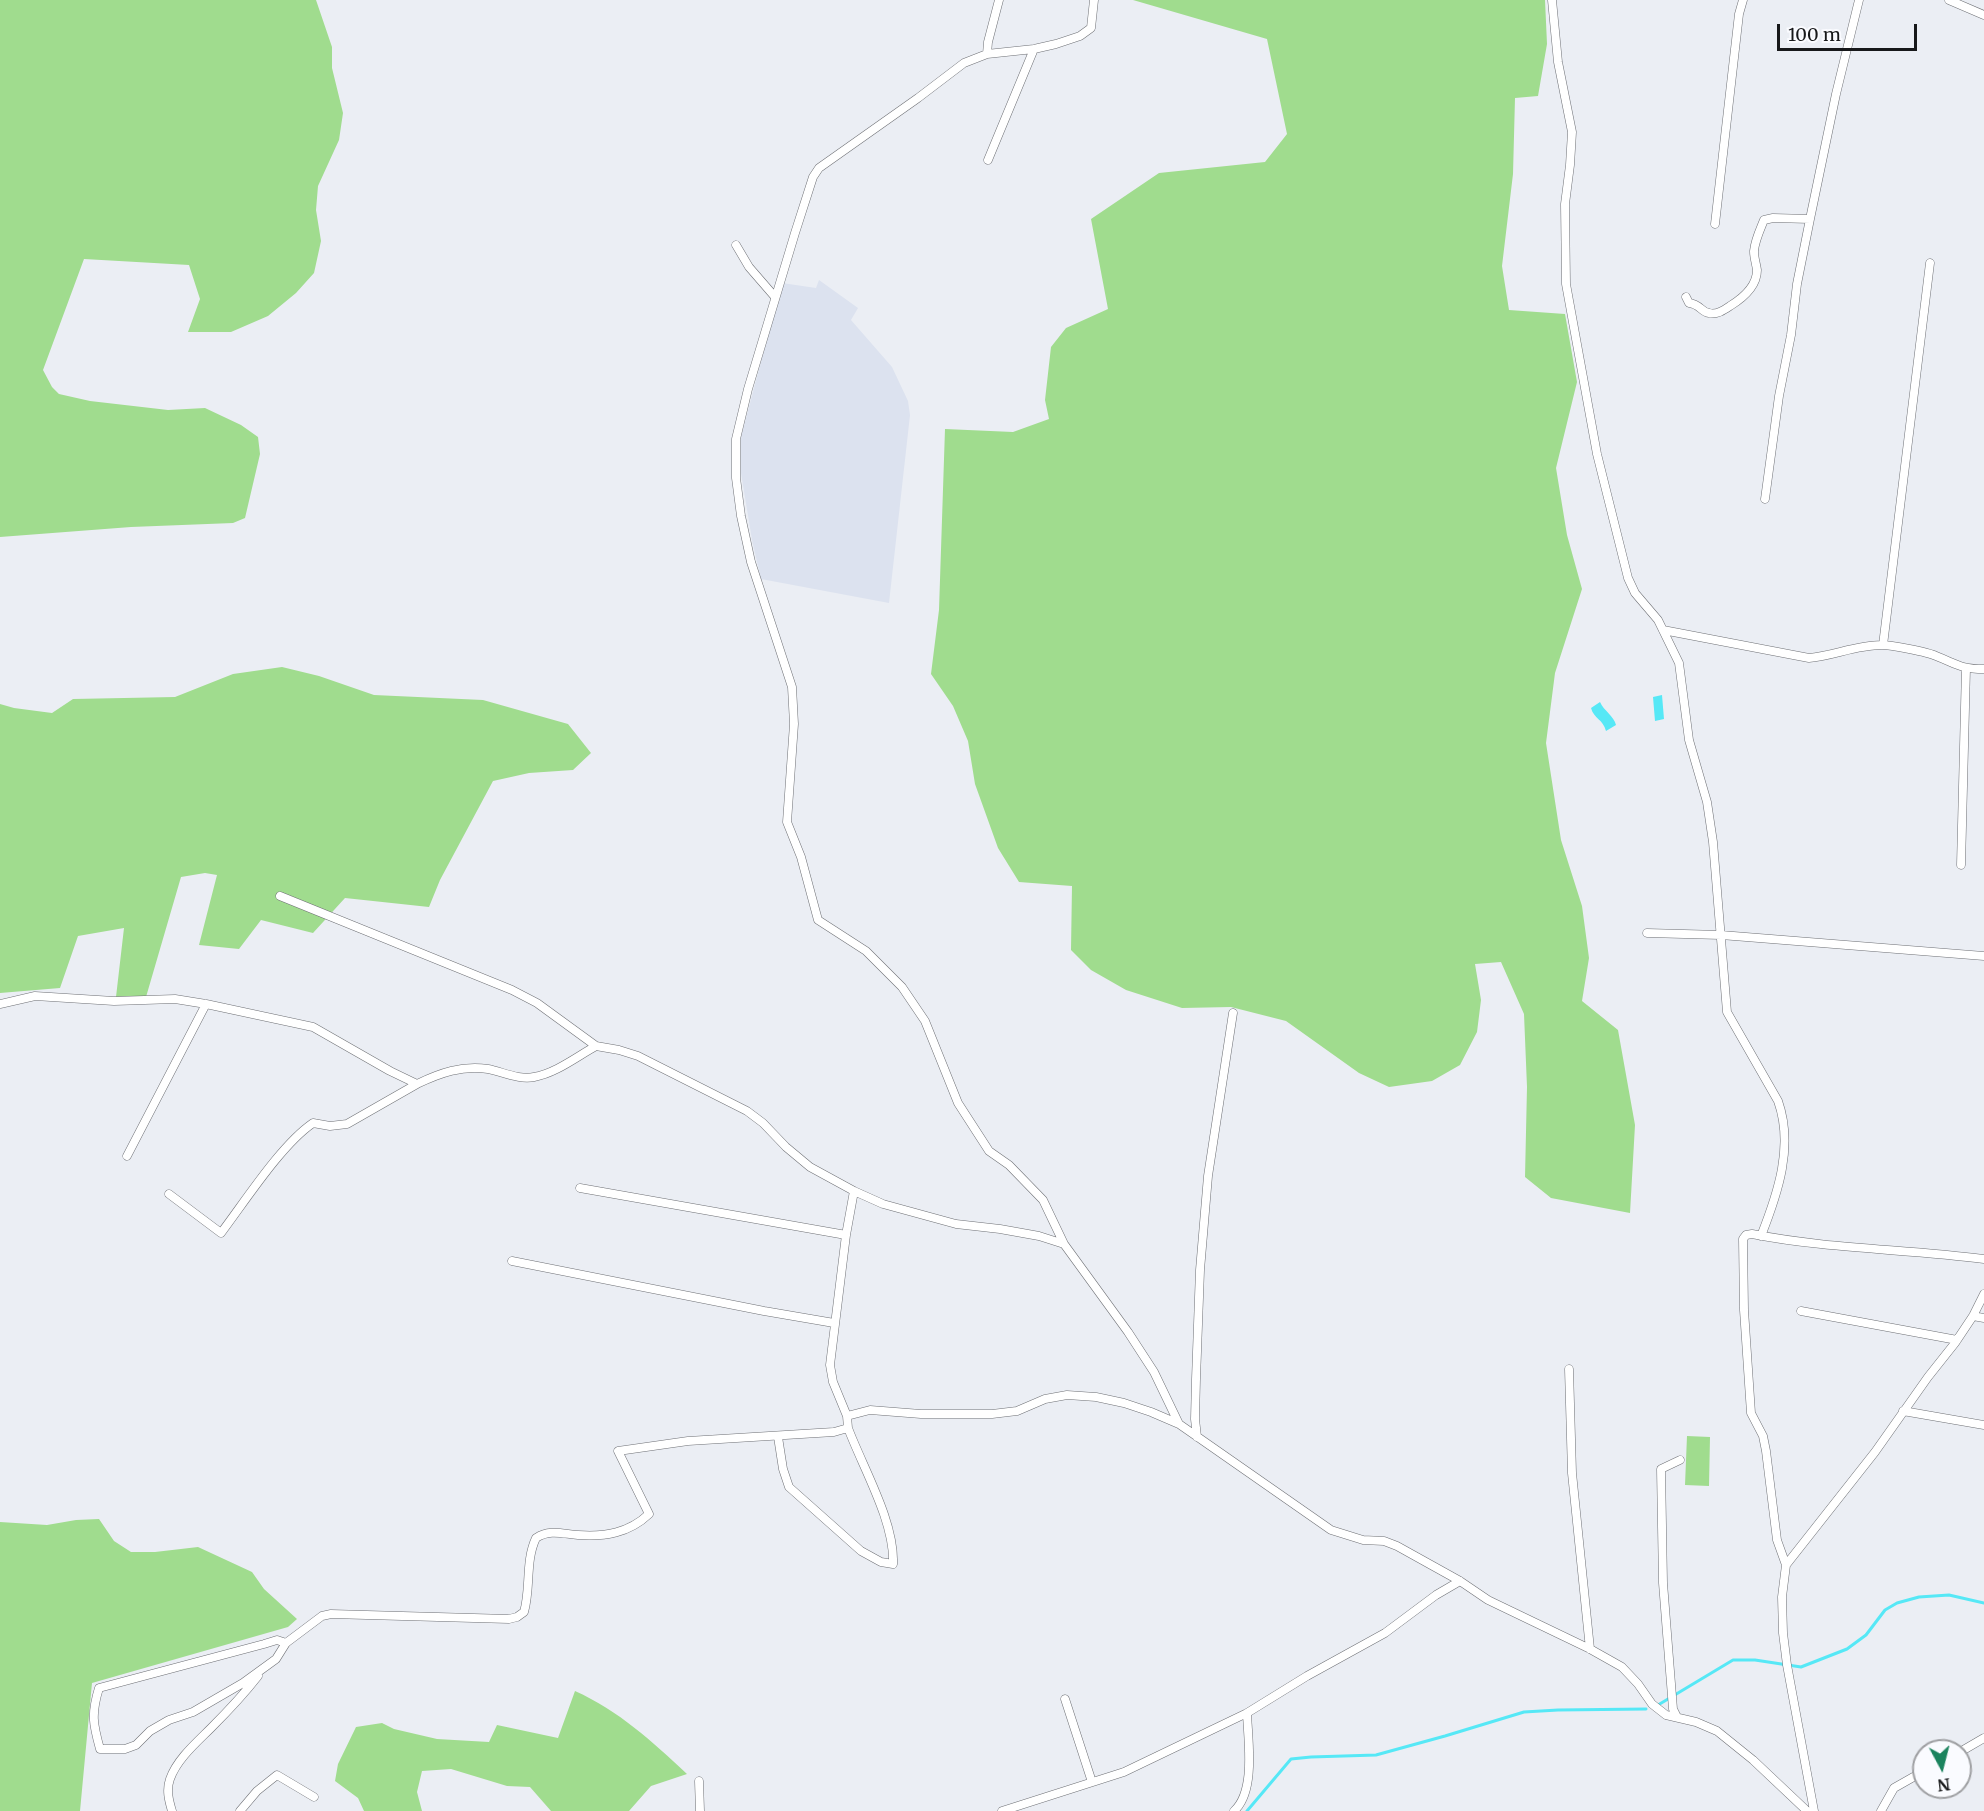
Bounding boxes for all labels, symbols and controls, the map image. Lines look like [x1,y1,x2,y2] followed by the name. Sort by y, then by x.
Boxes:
[1780,12,1920,50] scale bar
[1788,23,1841,46] text: 100 m
[1912,1739,1972,1799] north arrow
[1936,1774,1951,1796] text: N

